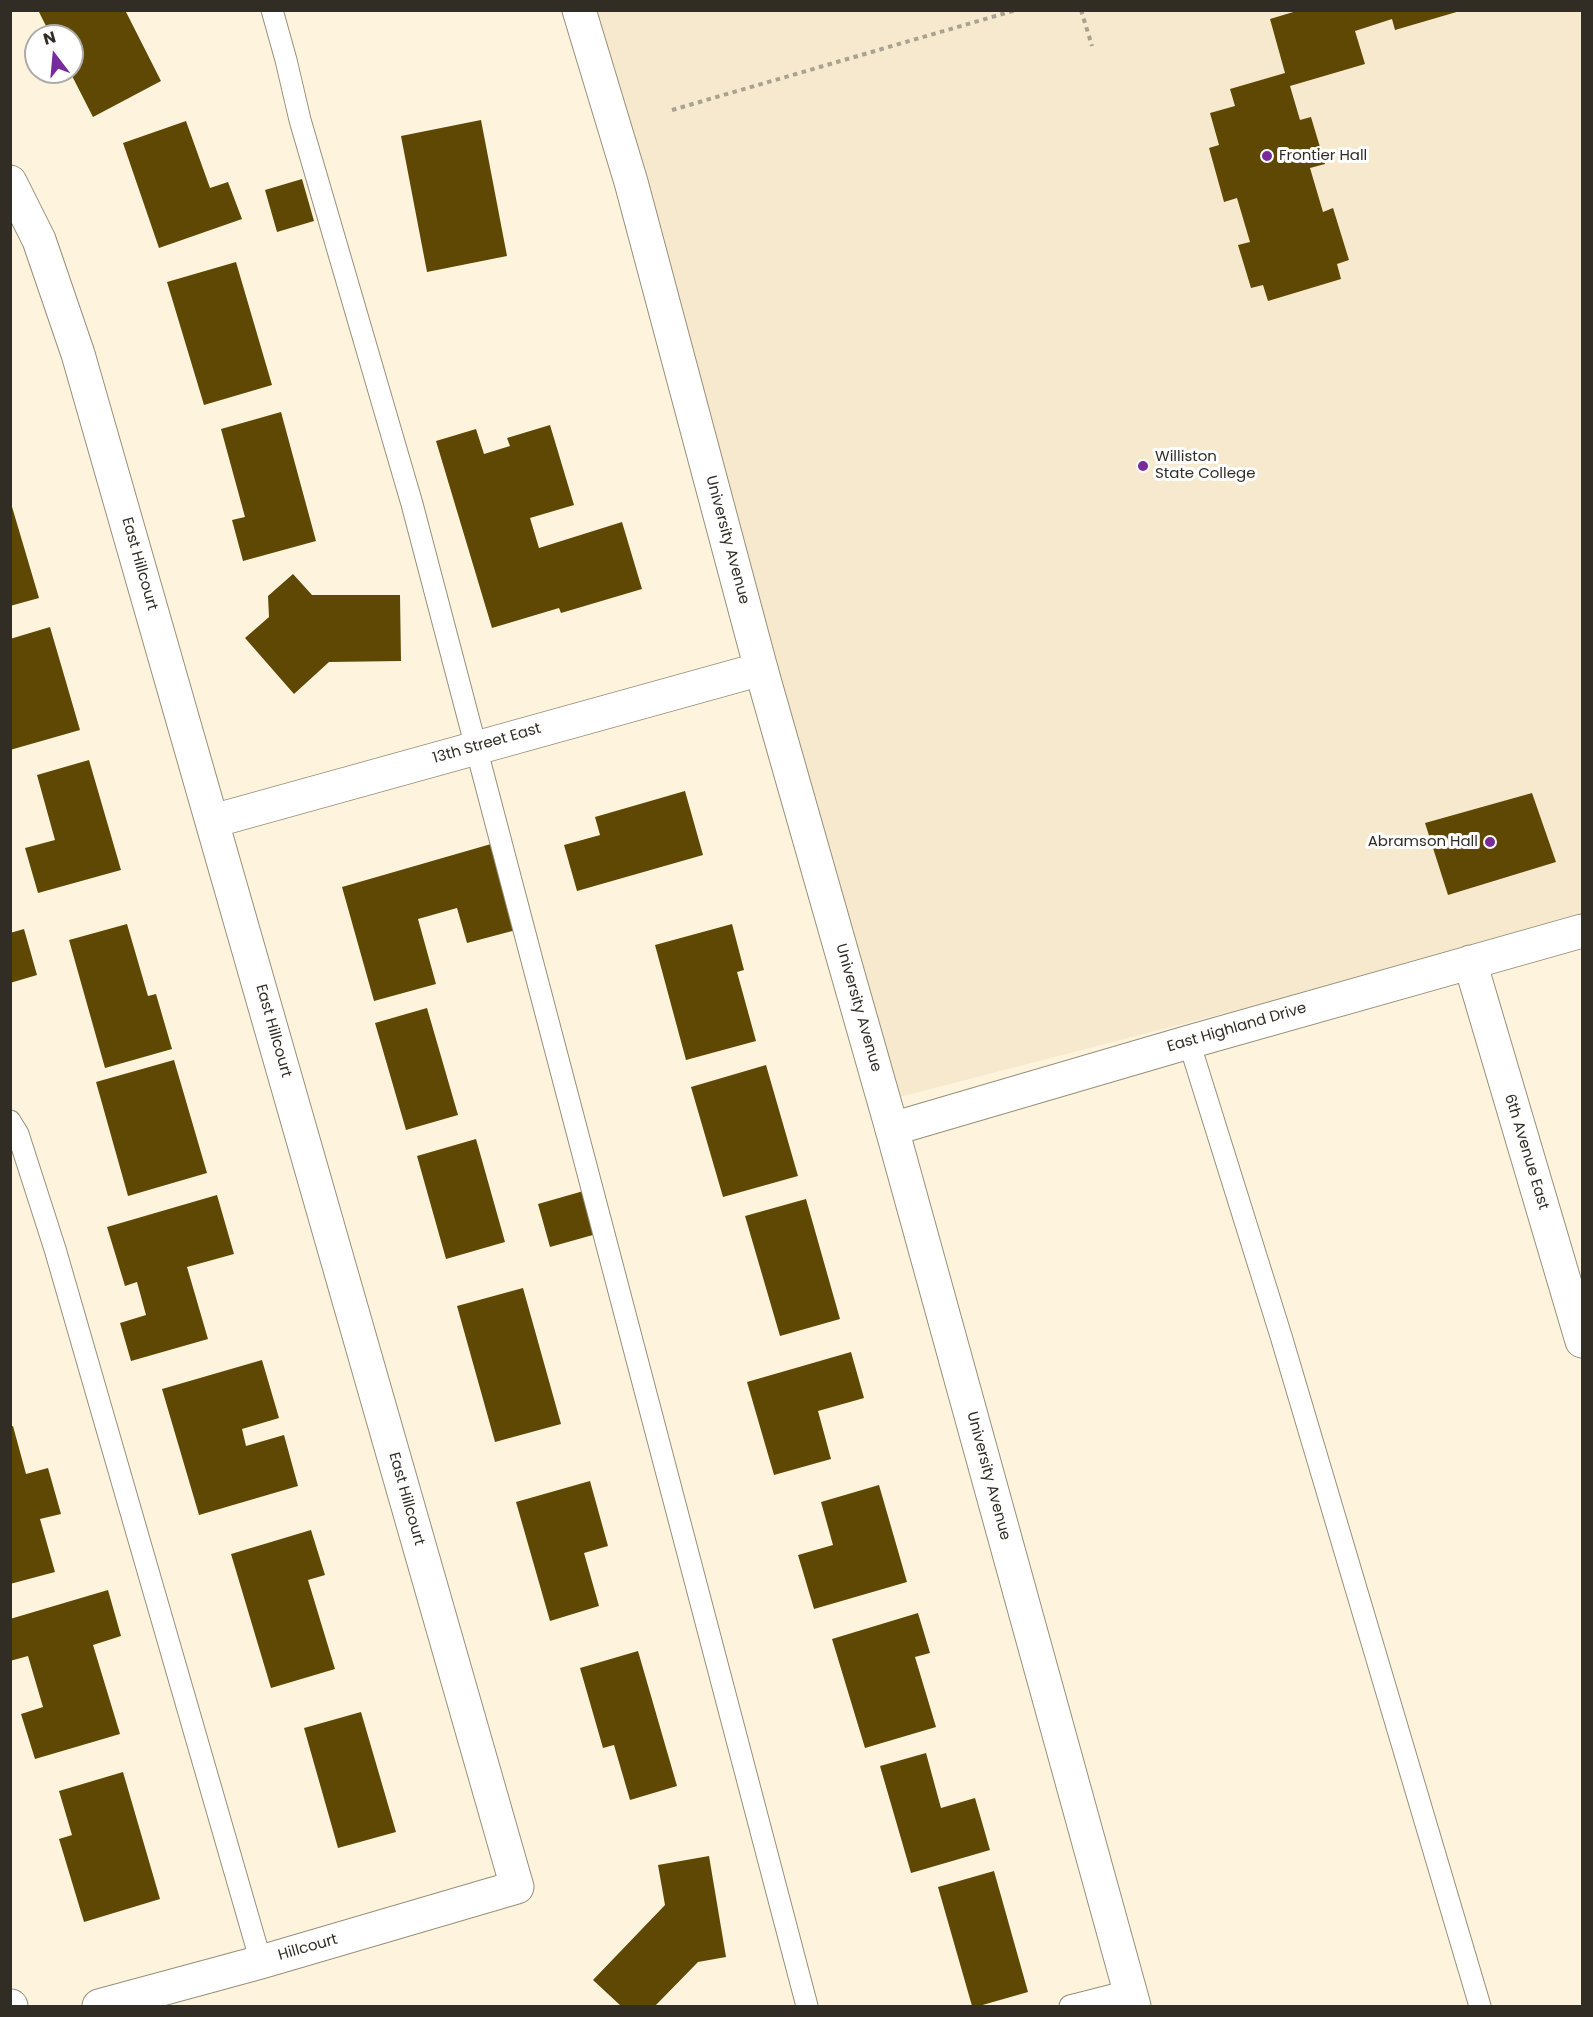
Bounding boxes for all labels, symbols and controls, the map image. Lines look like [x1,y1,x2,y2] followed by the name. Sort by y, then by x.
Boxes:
[24,24,84,84] north arrow
[40,25,58,51] text: N
[1279,147,1367,165] place label: Frontier Hall
[1260,149,1274,163] marker: Frontier Hall
[1155,448,1255,483] place label: Williston State College
[1136,459,1150,473] marker: Williston State College
[701,474,753,606] street label: University Avenue
[117,515,161,613] street label: East Hillcourt
[431,720,543,768] street label: 13th Street East
[1368,833,1478,851] place label: Abramson Hall
[1483,835,1497,849] marker: Abramson Hall
[831,942,885,1074] street label: University Avenue
[251,982,295,1080] street label: East Hillcourt
[1165,999,1309,1057] street label: East Highland Drive
[1500,1092,1552,1212] street label: 6th Avenue East
[962,1410,1014,1542] street label: University Avenue
[384,1450,428,1548] street label: East Hillcourt
[276,1931,340,1965] street label: Hillcourt

